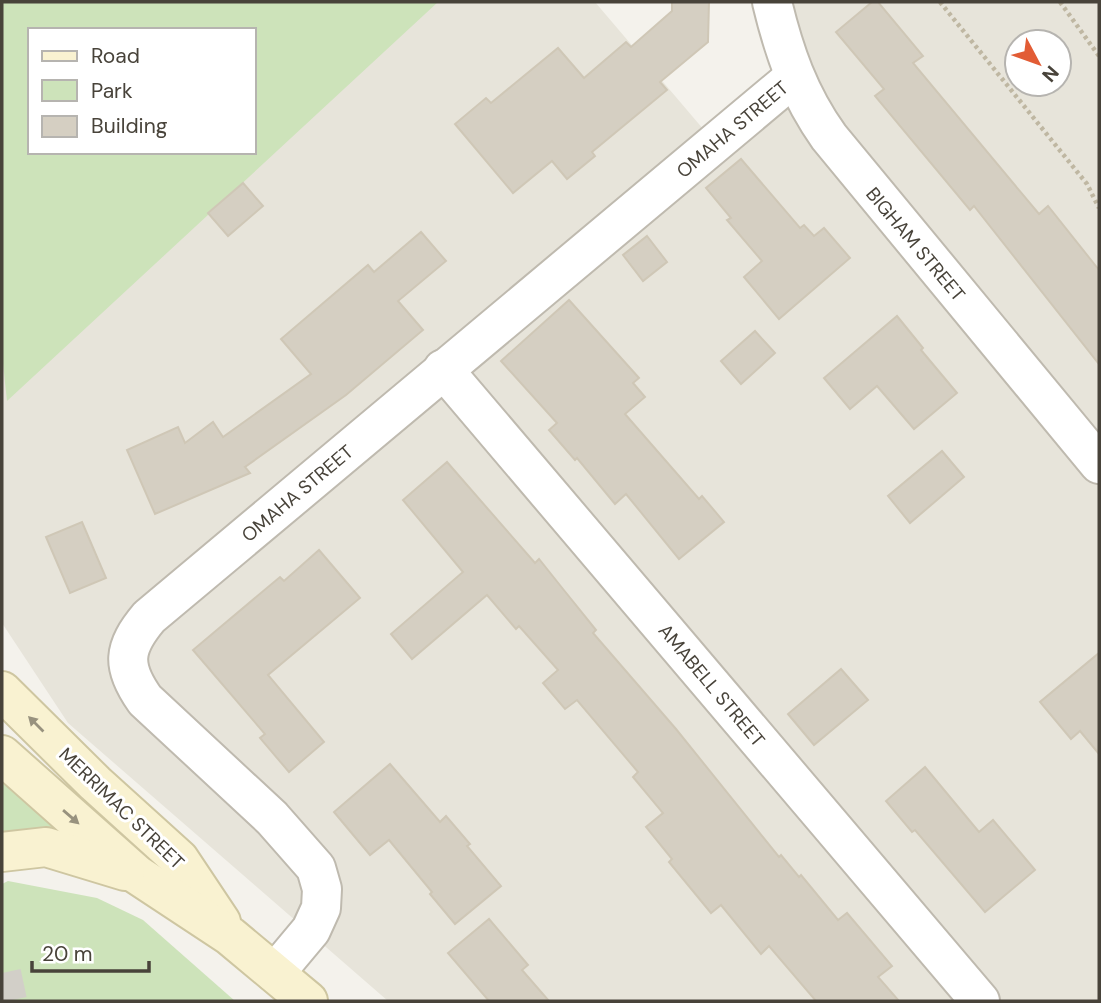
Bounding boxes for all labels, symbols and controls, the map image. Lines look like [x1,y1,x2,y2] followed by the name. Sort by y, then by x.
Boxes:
[28,28,256,154] legend
[1003,28,1073,98] north arrow
[91,42,140,70] text: Road
[1036,60,1064,87] text: N
[671,75,794,184] street label: OMAHA STREET
[91,77,133,105] text: Park
[91,112,168,140] text: Building
[861,182,971,307] street label: BIGHAM STREET
[236,439,359,548] street label: OMAHA STREET
[653,619,771,752] street label: AMABELL STREET
[27,716,44,733] one-way arrow
[54,742,190,875] street label: MERRIMAC STREET
[62,808,79,824] one-way arrow
[32,930,149,974] scale bar
[42,940,93,968] text: 20 m

